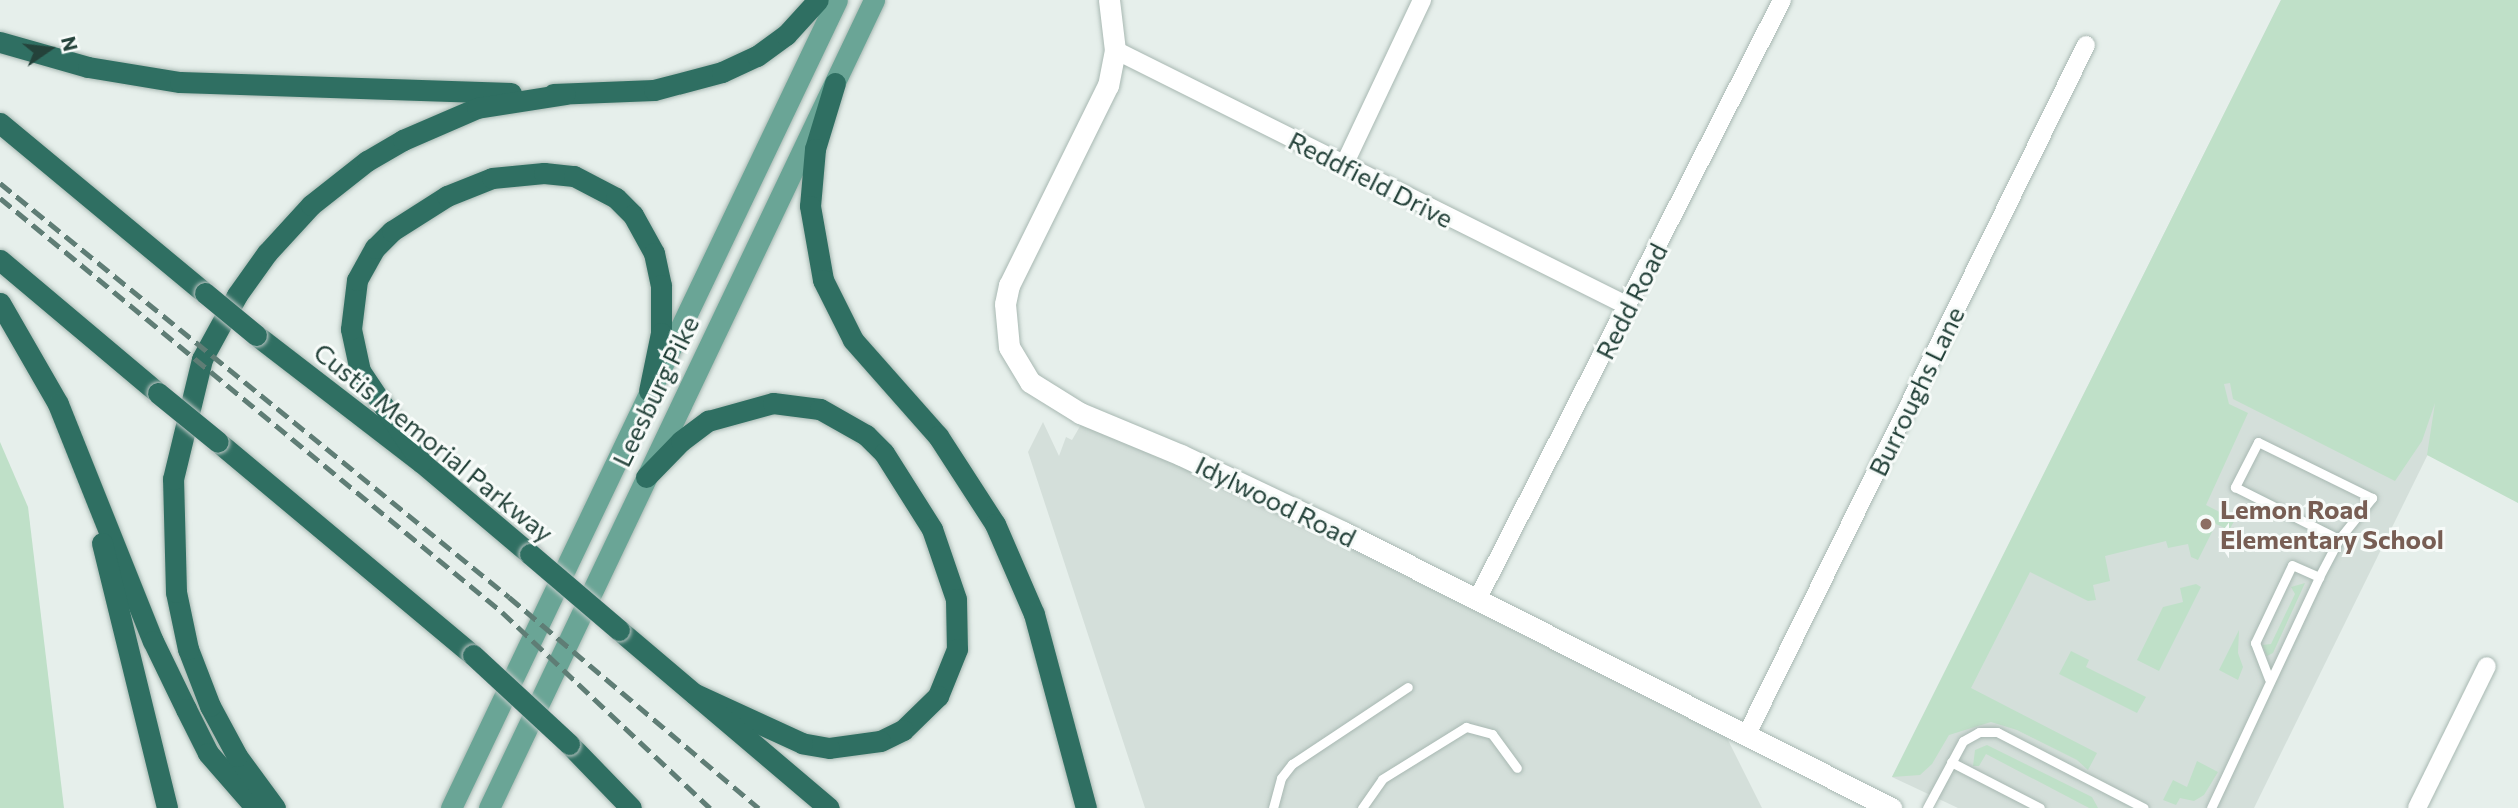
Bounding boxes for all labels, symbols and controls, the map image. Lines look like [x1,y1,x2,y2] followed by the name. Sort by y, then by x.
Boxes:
[14,14,84,84] north arrow
[57,34,83,53] text: N
[1284,124,1458,234] street label: Reddfield Drive
[1588,238,1674,364] street label: Redd Road
[1862,301,1970,481] street label: Burroughs Lane
[605,311,705,471] street label: Leesburg Pike
[308,336,560,548] street label: Custis Memorial Parkway
[1191,449,1361,553] street label: Idylwood Road
[2220,493,2444,554] place label: Lemon Road Elementary School
[2198,516,2214,532] marker: Lemon Road Elementary School

